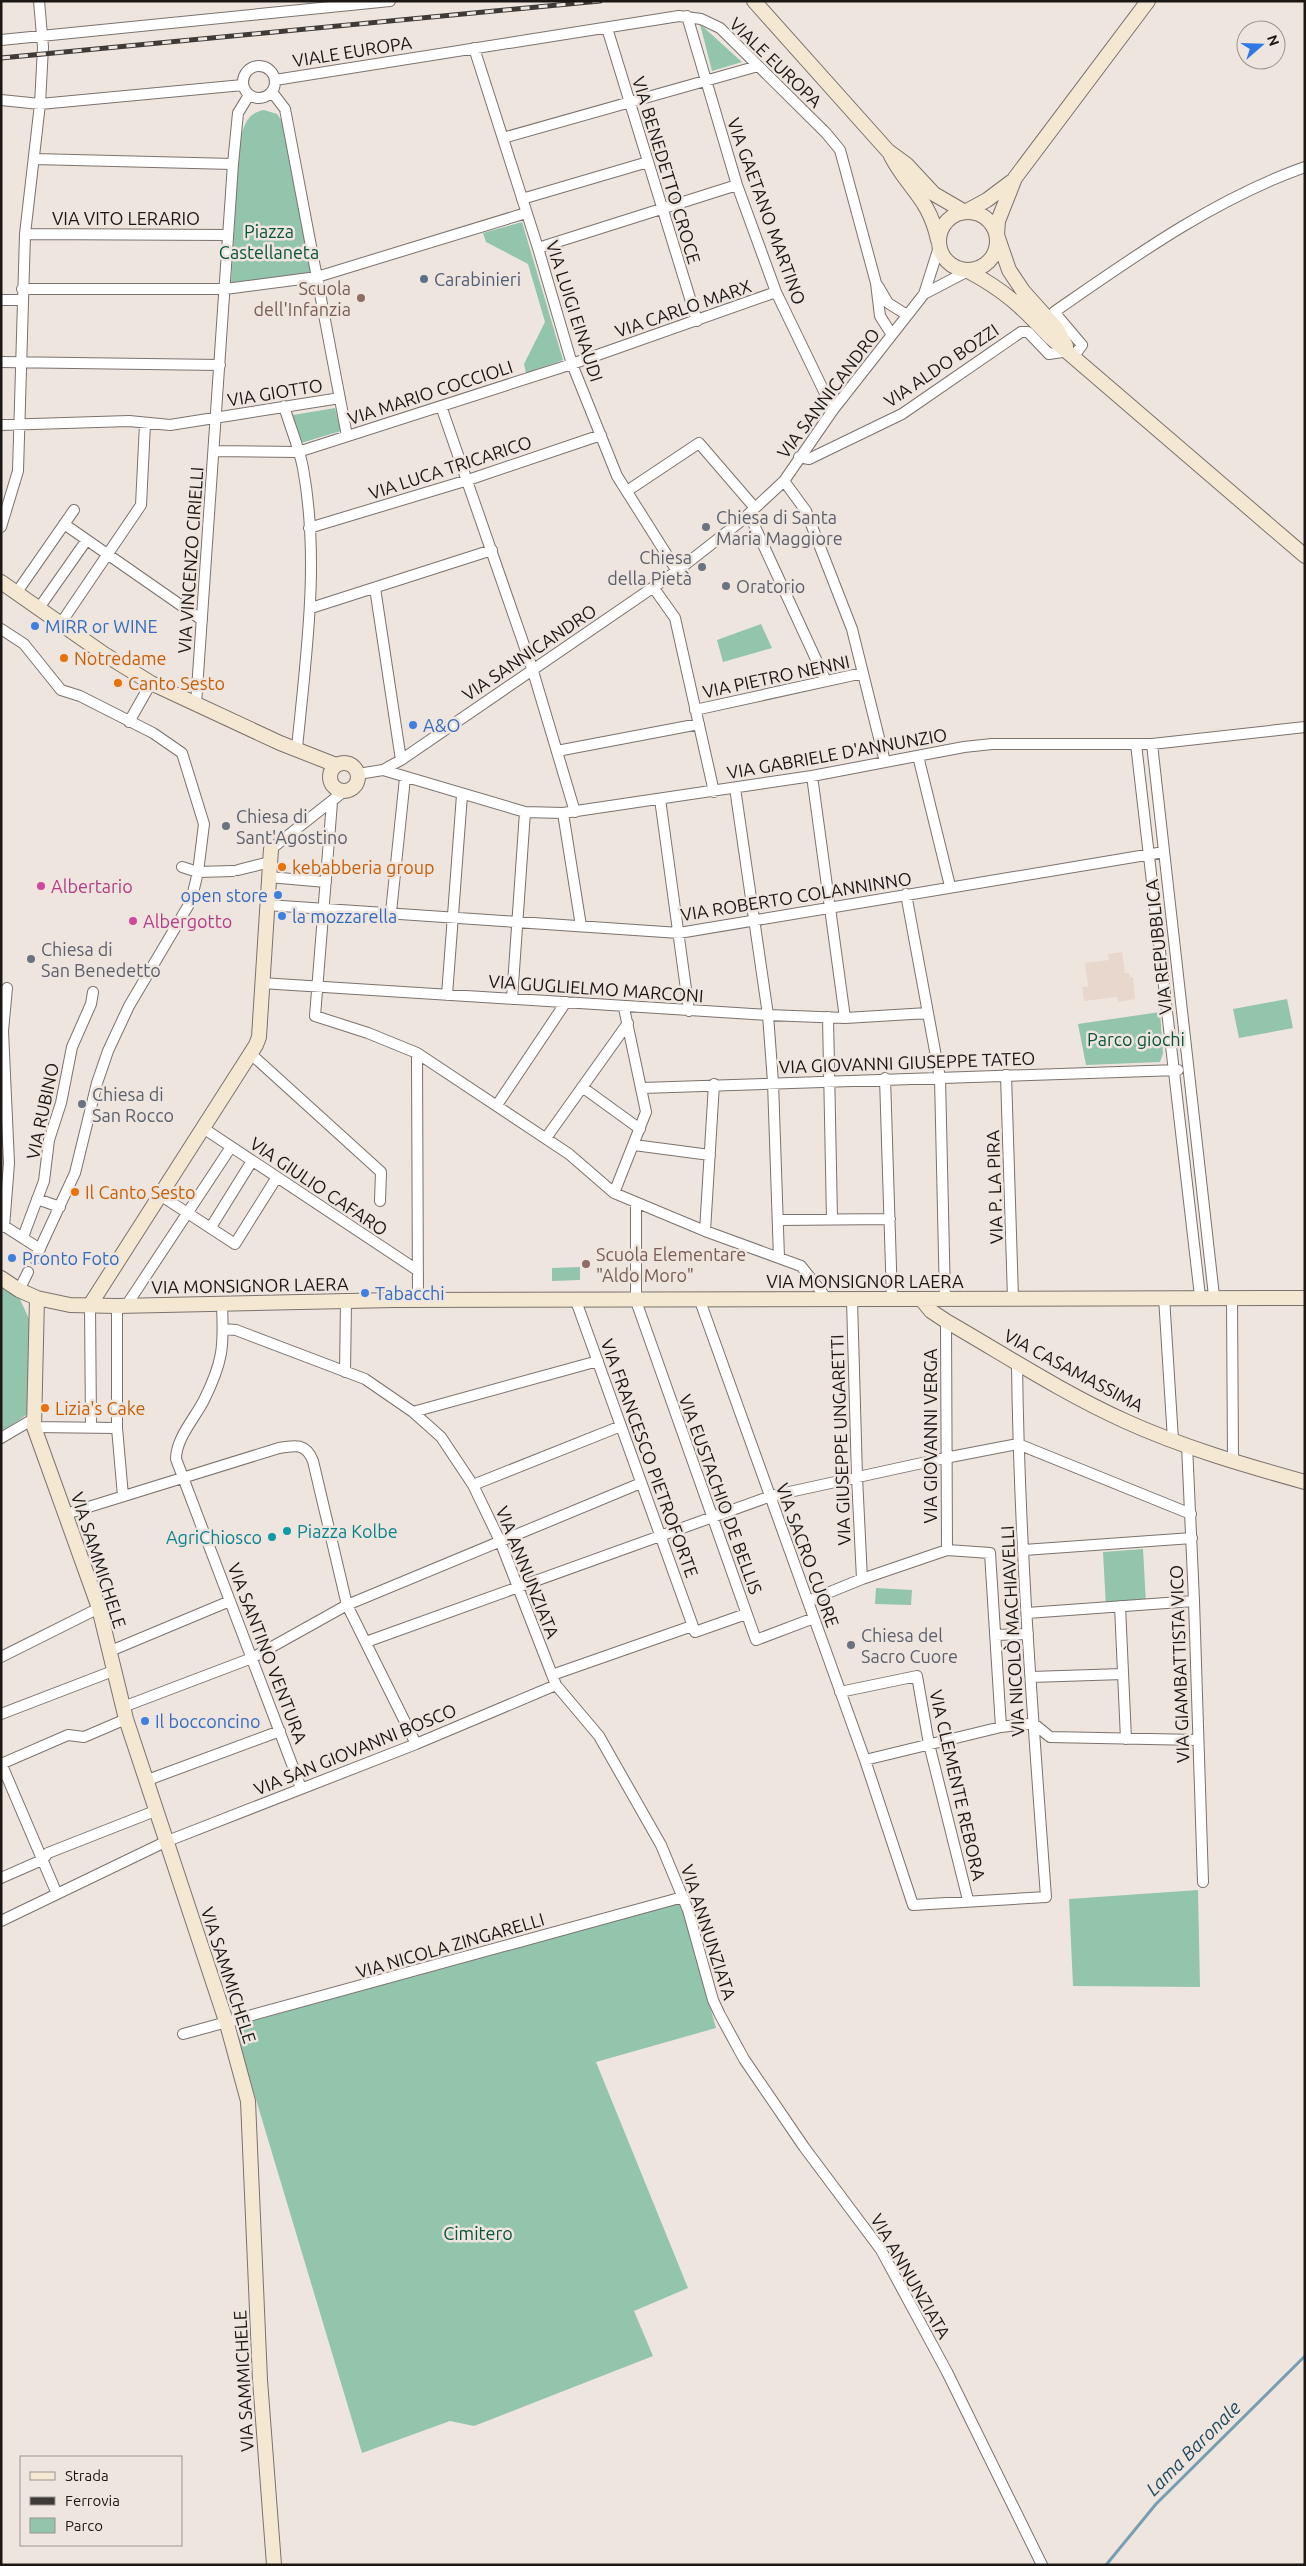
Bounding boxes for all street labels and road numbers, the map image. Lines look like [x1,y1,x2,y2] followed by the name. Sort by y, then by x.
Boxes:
[726,13,826,111] street label: VIALE EUROPA
[291,32,413,70] street label: VIALE EUROPA
[629,74,705,266] street label: VIA BENEDETTO CROCE
[724,115,810,307] street label: VIA GAETANO MARTINO
[52,208,200,228] street label: VIA VITO LERARIO
[543,238,607,384] street label: VIA LUIGI EINAUDI
[612,275,754,341] street label: VIA CARLO MARX
[880,319,1002,411] street label: VIA ALDO BOZZI
[773,324,883,462] street label: VIA SANNICANDRO
[345,356,515,428] street label: VIA MARIO COCCIOLI
[226,375,324,409] street label: VIA GIOTTO
[366,431,534,503] street label: VIA LUCA TRICARICO
[173,466,207,654] street label: VIA VINCENZO CIRIELLI
[458,600,600,704] street label: VIA SANNICANDRO
[701,651,851,701] street label: VIA PIETRO NENNI
[725,724,949,782] street label: VIA GABRIELE D'ANNUNZIO
[679,868,913,924] street label: VIA ROBERTO COLANNINNO
[1141,878,1175,1016] street label: VIA REPUBBLICA
[488,971,704,1005] street label: VIA GUGLIELMO MARCONI
[779,1048,1035,1076] street label: VIA GIOVANNI GIUSEPPE TATEO
[22,1061,62,1161] street label: VIA RUBINO
[982,1129,1006,1244] street label: VIA P. LA PIRA
[247,1133,391,1239] street label: VIA GIULIO CAFARO
[766,1271,964,1291] street label: VIA MONSIGNOR LAERA
[151,1273,349,1297] street label: VIA MONSIGNOR LAERA
[1001,1325,1147,1415] street label: VIA CASAMASSIMA
[826,1334,854,1546] street label: VIA GIUSEPPE UNGARETTI
[597,1336,703,1580] street label: VIA FRANCESCO PIETROFORTE
[920,1348,940,1524] street label: VIA GIOVANNI VERGA
[676,1391,766,1597] street label: VIA EUSTACHIO DE BELLIS
[773,1480,843,1630] street label: VIA SACRO CUORE
[68,1489,130,1631] street label: VIA SAMMICHELE
[492,1503,564,1641] street label: VIA ANNUNZIATA
[995,1525,1028,1737] street label: VIA NICOLÒ MACHIAVELLI
[224,1560,312,1746] street label: VIA SANTINO VENTURA
[1166,1565,1192,1763] street label: VIA GIAMBATTISTA VICO
[926,1688,990,1883] street label: VIA CLEMENTE REBORA
[251,1699,459,1799] street label: VIA SAN GIOVANNI BOSCO
[678,1862,740,2002] street label: VIA ANNUNZIATA
[198,1904,260,2046] street label: VIA SAMMICHELE
[353,1908,547,1982] street label: VIA NICOLA ZINGARELLI
[867,2210,955,2342] street label: VIA ANNUNZIATA
[229,2310,257,2452] street label: VIA SAMMICHELE

